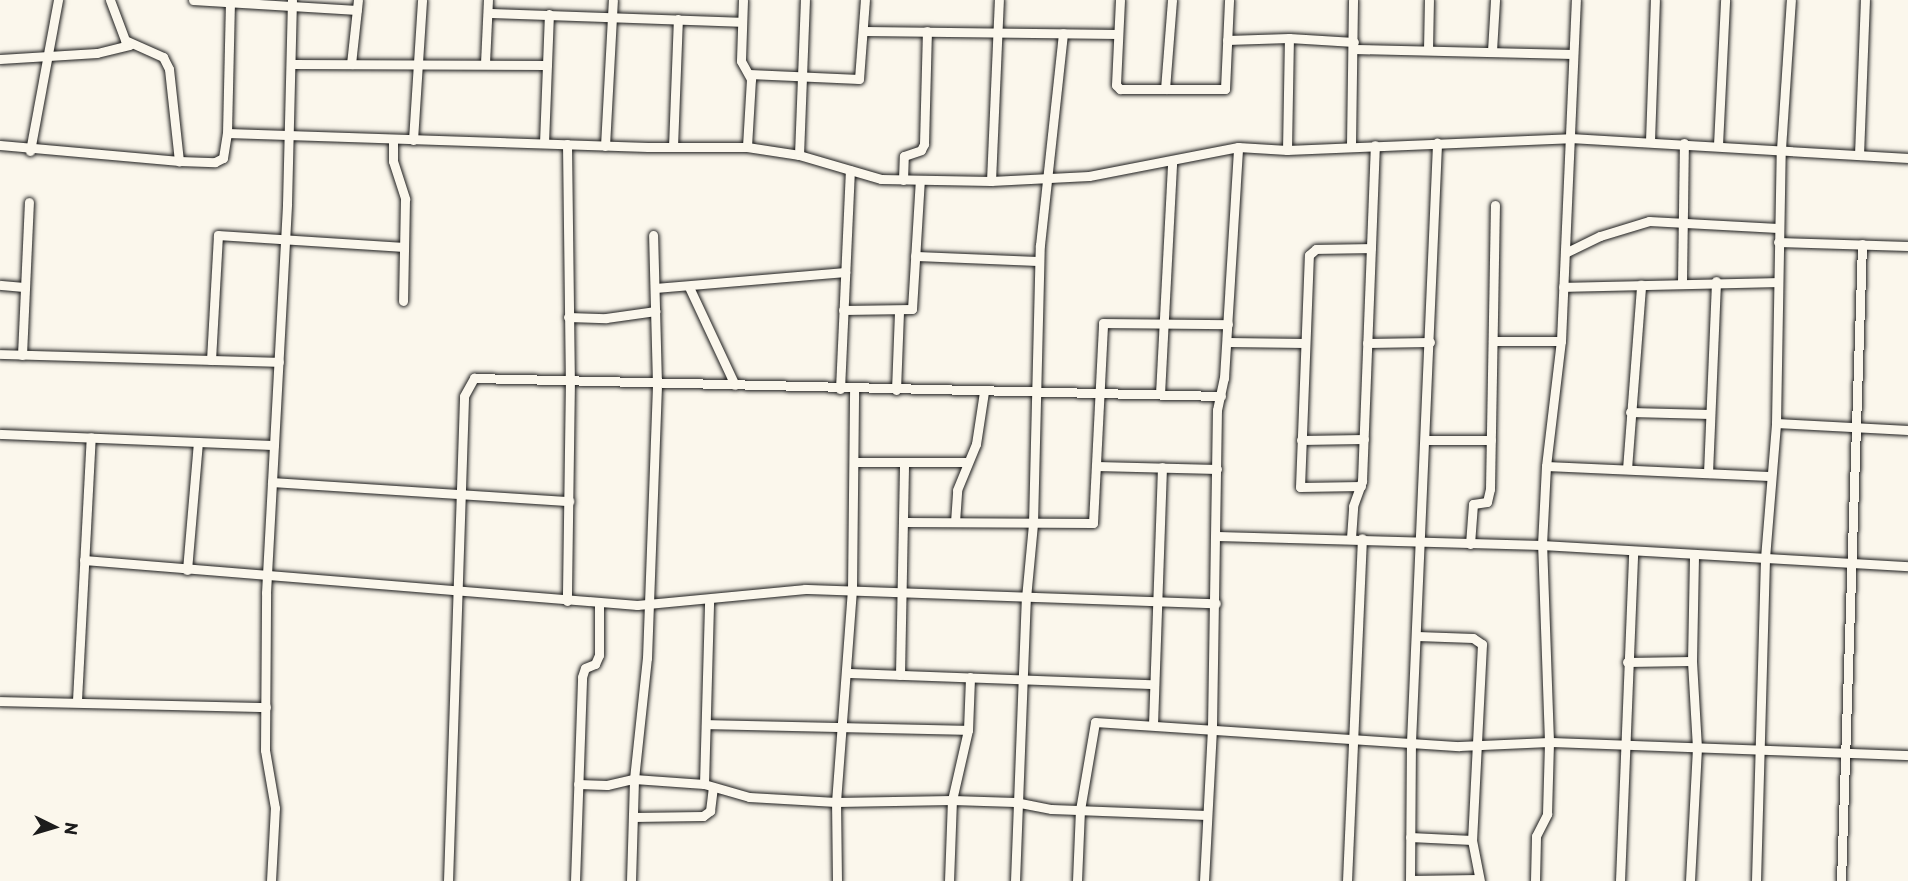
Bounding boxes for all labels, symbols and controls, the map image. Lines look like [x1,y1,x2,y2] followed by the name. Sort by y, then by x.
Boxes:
[24,797,84,857] north arrow
[59,821,84,836] text: N

